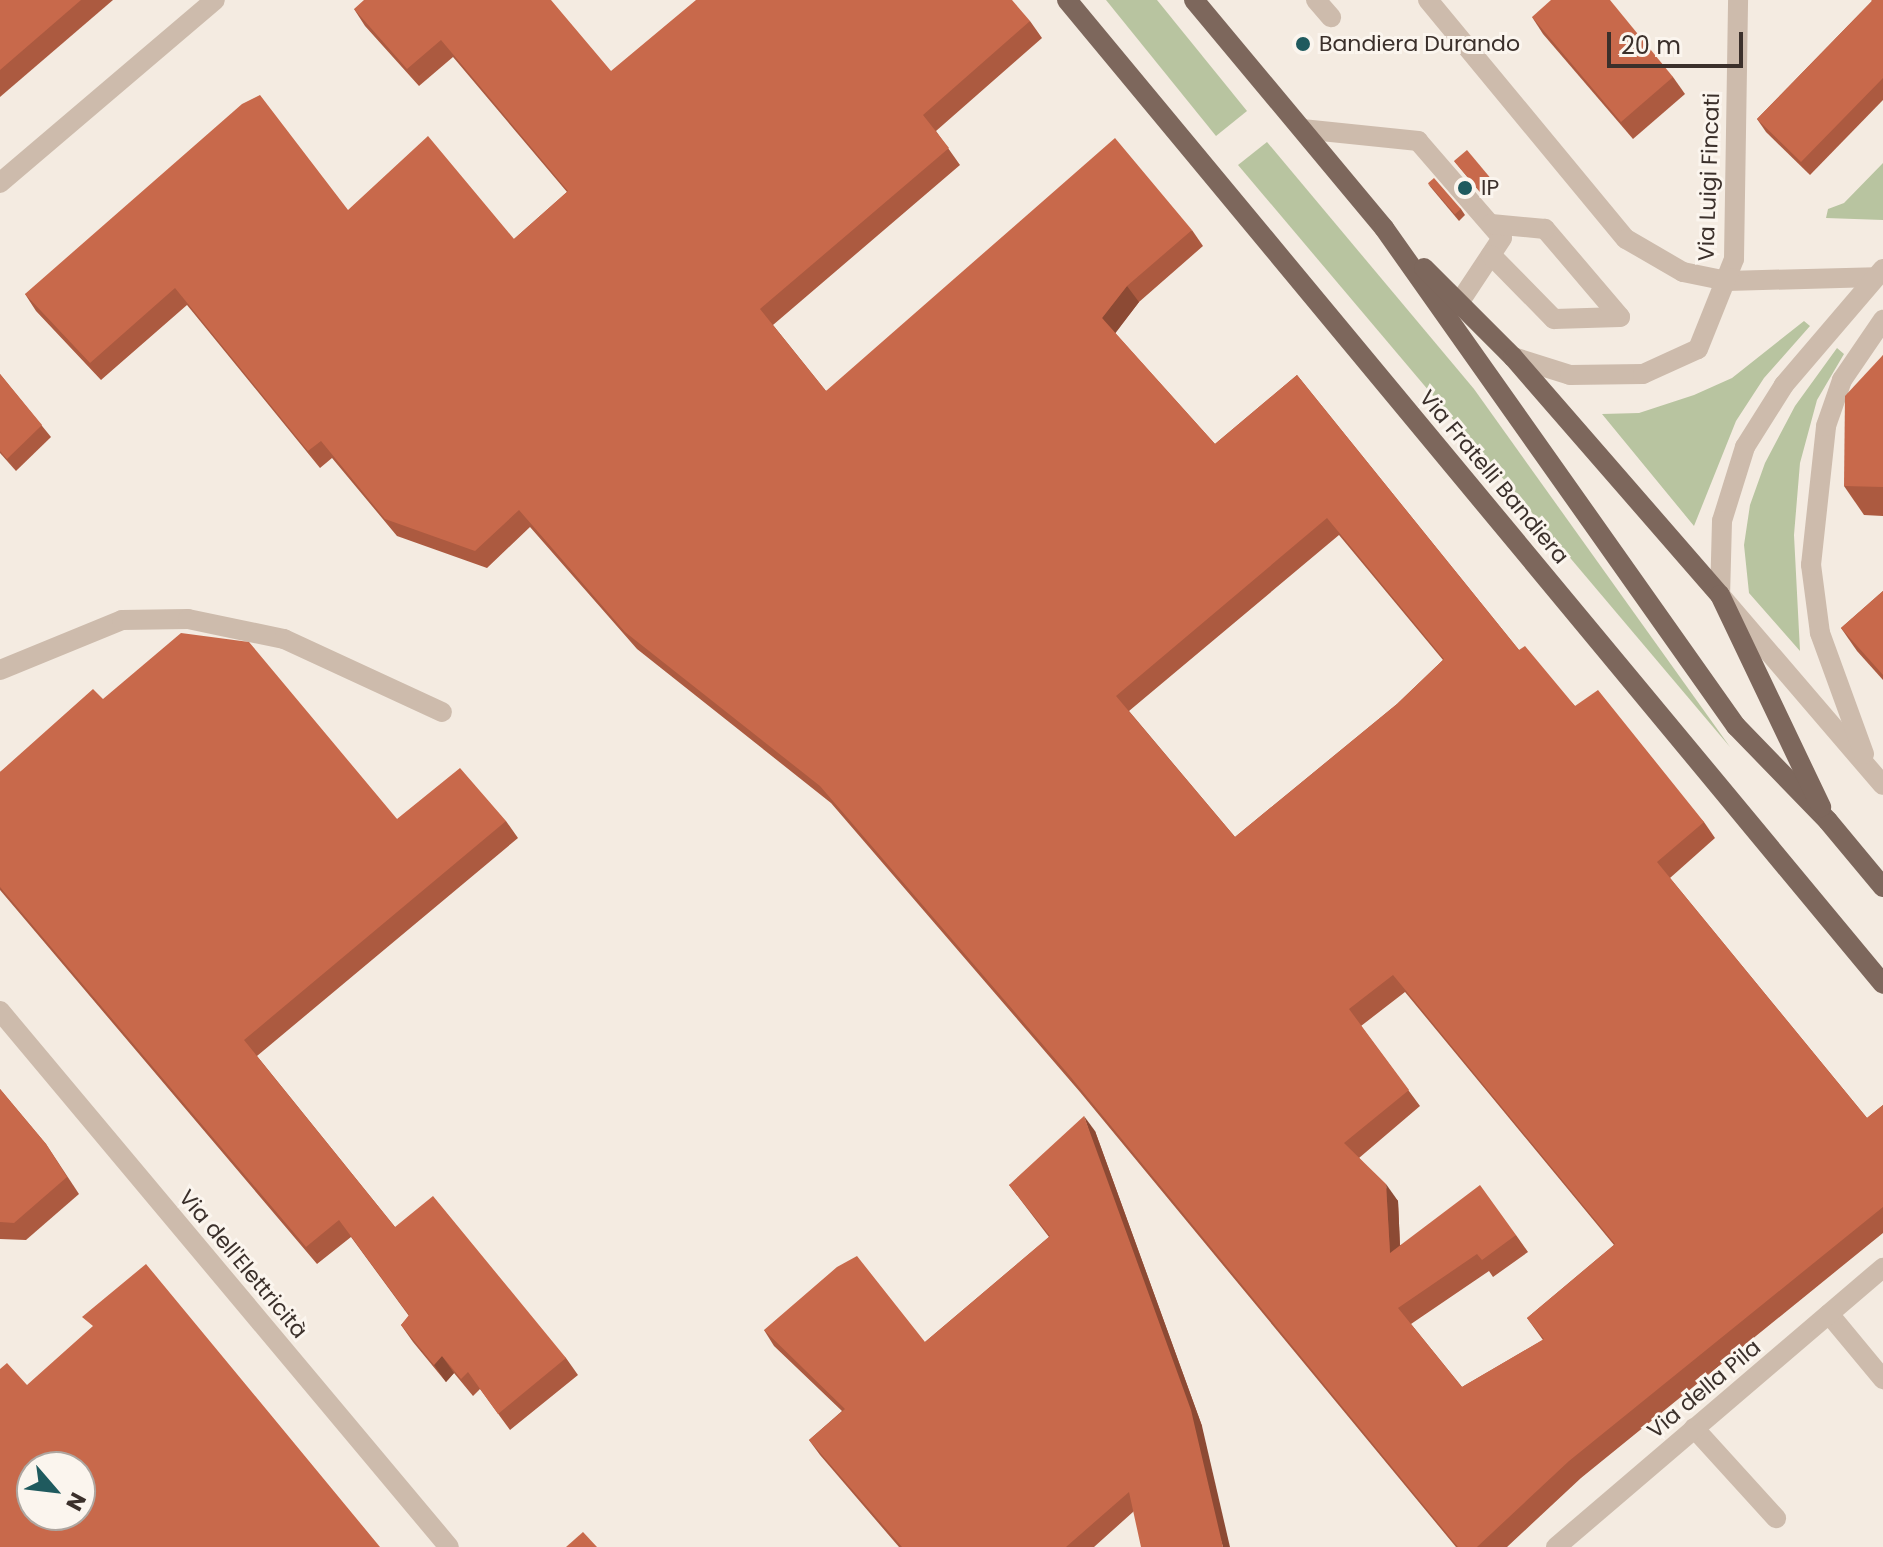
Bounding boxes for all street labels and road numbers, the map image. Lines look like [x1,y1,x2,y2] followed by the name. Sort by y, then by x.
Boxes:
[1693,92,1725,262] street label: Via Luigi Fincati
[1414,385,1574,569] street label: Via Fratelli Bandiera
[173,1184,313,1344] street label: Via dell'Elettricità
[1642,1334,1766,1444] street label: Via della Pila

